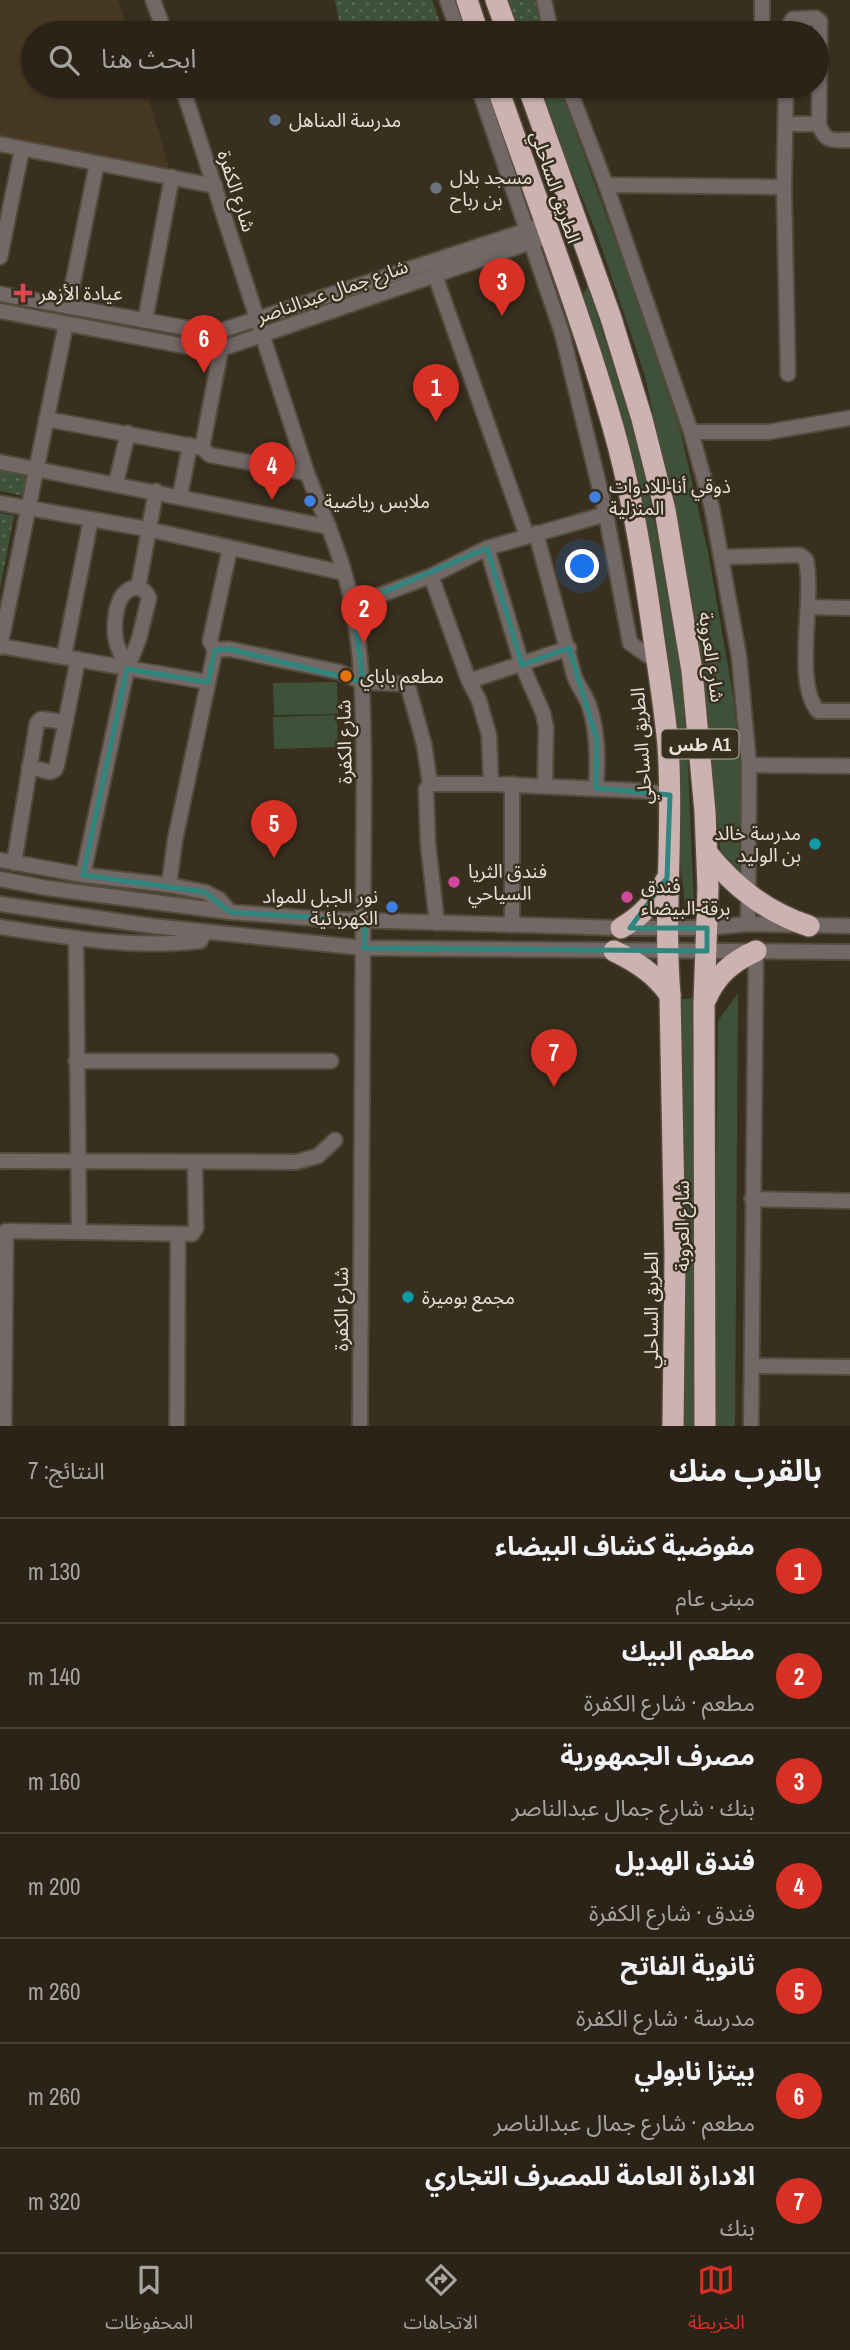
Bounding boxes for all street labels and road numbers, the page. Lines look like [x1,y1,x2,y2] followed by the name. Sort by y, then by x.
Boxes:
[522,127,587,247] street label: الطريق الساحلي
[211,147,262,235] street label: شارع الكفرة
[252,253,412,330] street label: شارع جمال عبدالناصر
[692,610,731,704] street label: شارع العروبة
[624,686,660,805] street label: الطريق الساحلي
[330,700,359,784] street label: شارع الكفرة
[662,730,738,758] road number: طس A1
[669,1180,696,1272] street label: شارع العروبة
[638,1251,666,1369] street label: الطريق الساحلي
[328,1267,355,1351] street label: شارع الكفرة

